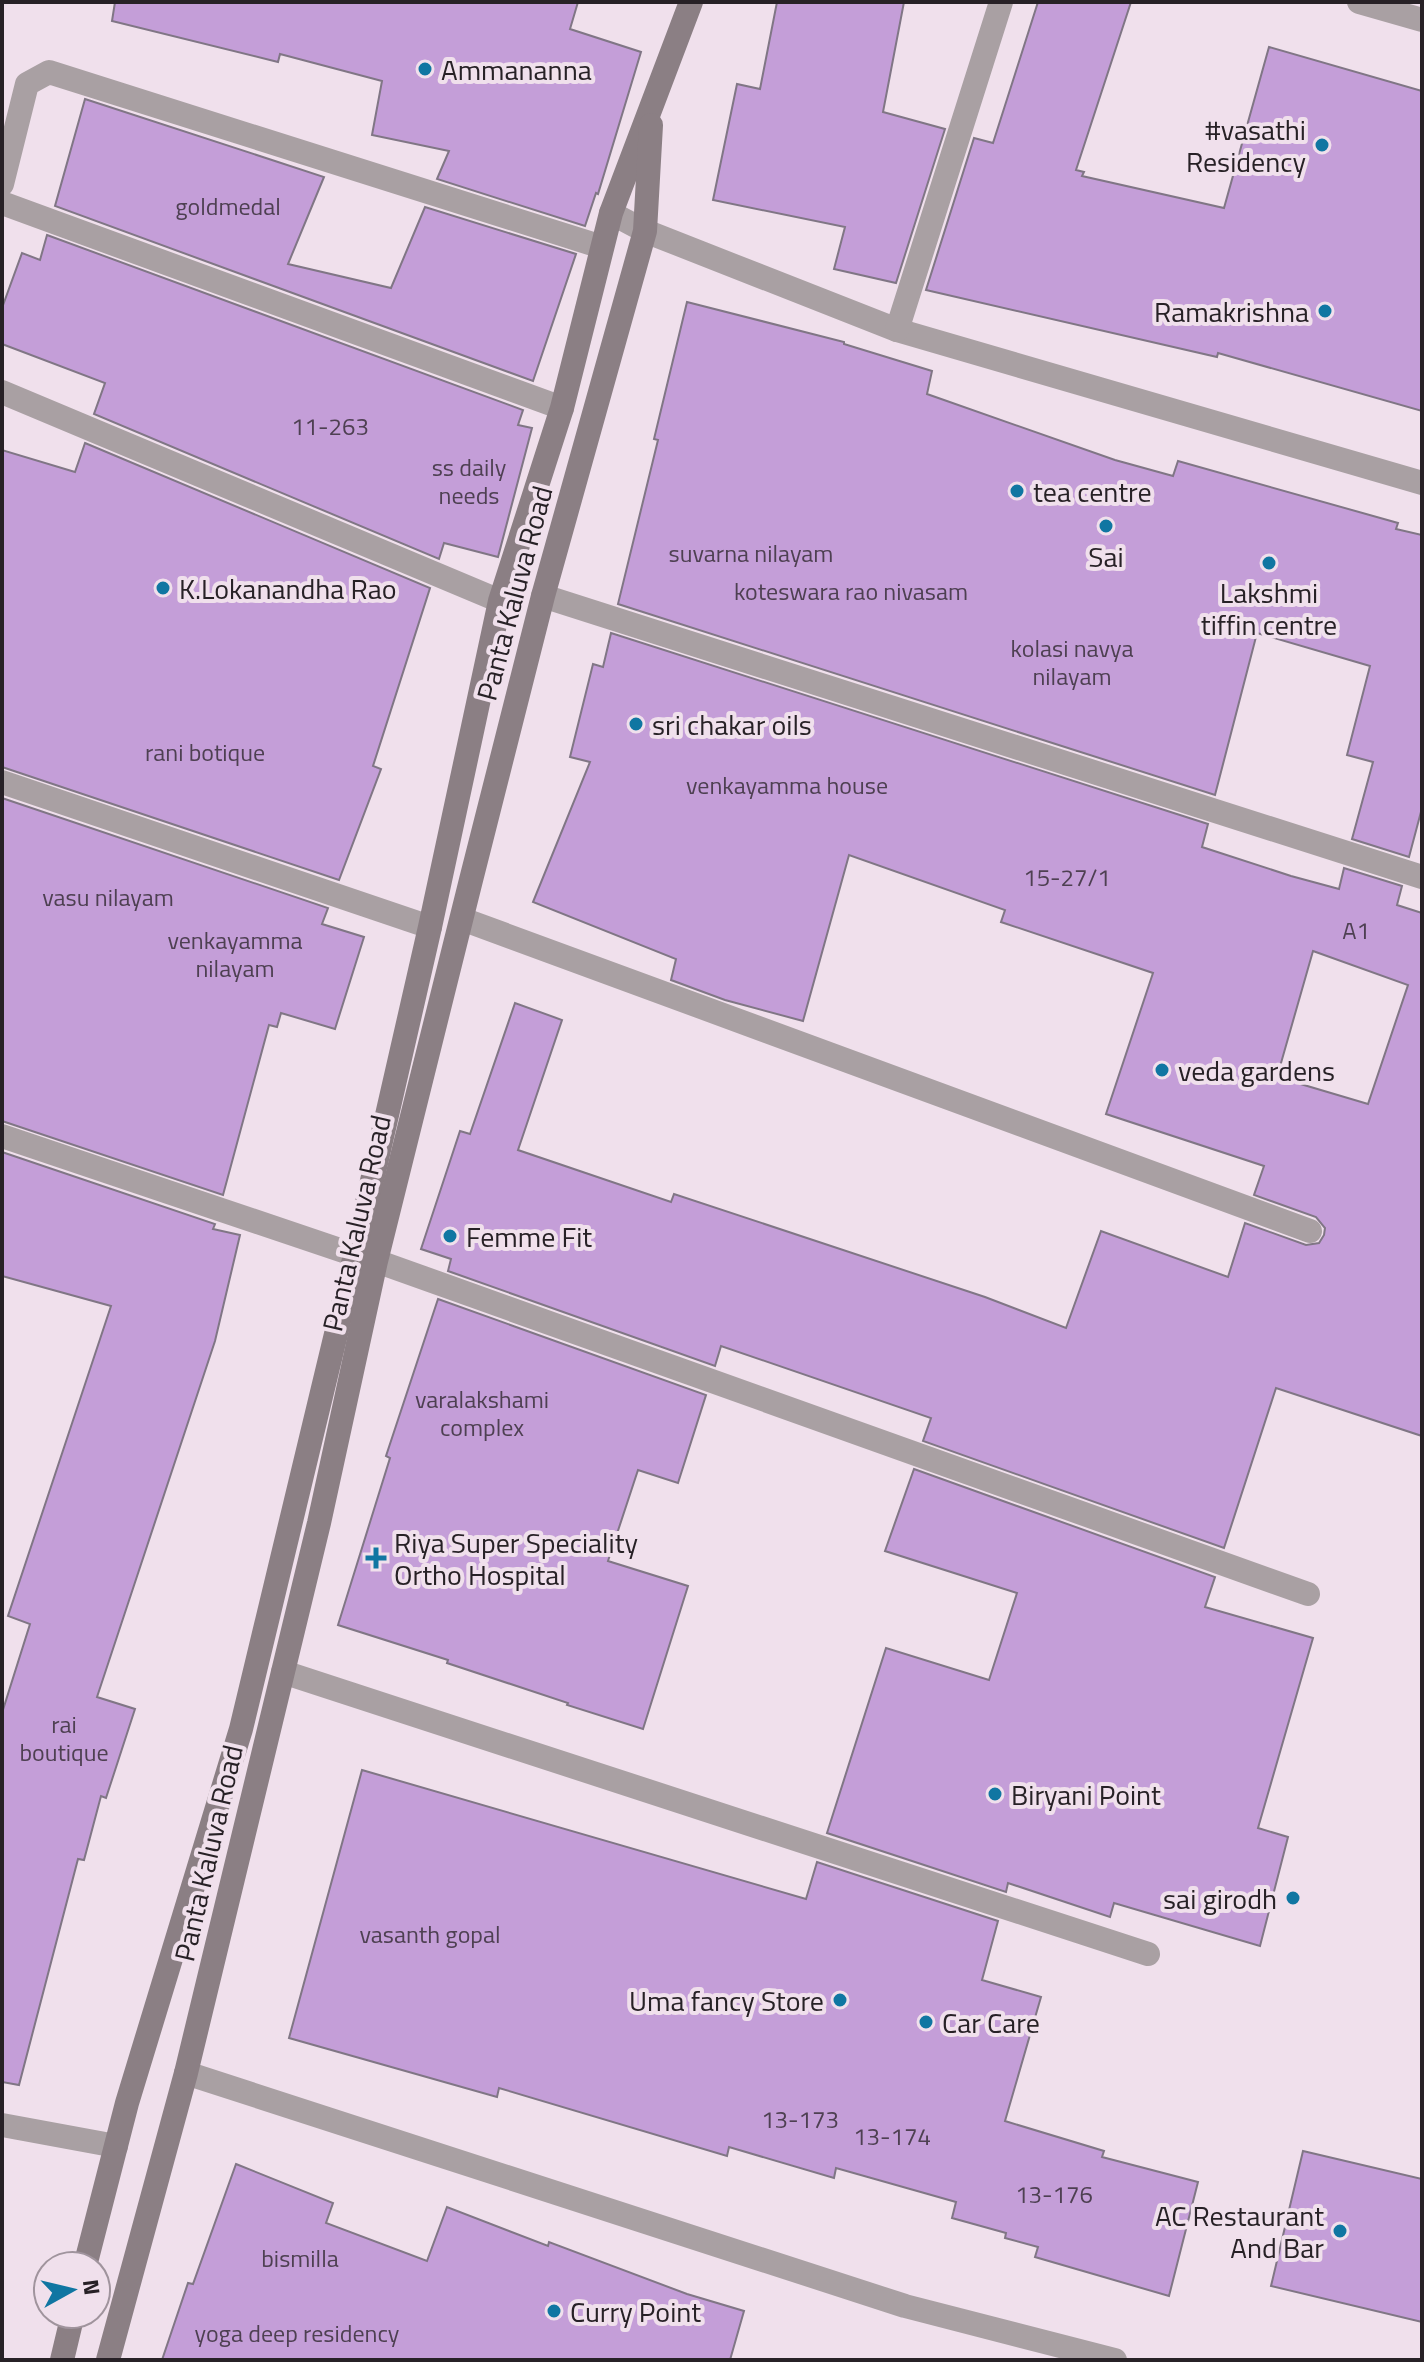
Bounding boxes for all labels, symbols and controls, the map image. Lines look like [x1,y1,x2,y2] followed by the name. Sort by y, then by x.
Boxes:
[441,48,592,91] place label: Ammananna
[416,60,434,78] marker: Ammananna
[1186,108,1306,183] place label: #vasathi Residency
[1313,136,1331,154] marker: #vasathi Residency
[175,188,281,224] house number: goldmedal
[1154,290,1309,333] place label: Ramakrishna
[1316,302,1334,320] marker: Ramakrishna
[291,408,369,444] house number: 11-263
[432,449,507,513] house number: ss daily needs
[1033,470,1152,513] place label: tea centre
[465,481,563,705] street label: Panta Kaluva Road
[1008,482,1026,500] marker: tea centre
[1097,517,1115,535] marker: Sai
[669,535,833,571] house number: suvarna nilayam
[1088,535,1124,578] place label: Sai
[1260,554,1278,572] marker: Lakshmi tiffin centre
[179,567,397,610] place label: K.Lokanandha Rao
[1201,571,1337,646] place label: Lakshmi tiffin centre
[734,573,968,609] house number: koteswara rao nivasam
[154,579,172,597] marker: K.Lokanandha Rao
[1011,630,1133,694] house number: kolasi navya nilayam
[652,703,812,746] place label: sri chakar oils
[627,715,645,733] marker: sri chakar oils
[145,734,265,770] house number: rani botique
[686,767,888,803] house number: venkayamma house
[1023,859,1111,895] house number: 15-27/1
[42,879,174,915] house number: vasu nilayam
[1342,912,1370,948] house number: A1
[167,922,303,986] house number: venkayamma nilayam
[1178,1049,1335,1092] place label: veda gardens
[1153,1061,1171,1079] marker: veda gardens
[310,1111,402,1335] street label: Panta Kaluva Road
[466,1215,592,1258] place label: Femme Fit
[441,1227,459,1245] marker: Femme Fit
[415,1381,549,1445] house number: varalakshami complex
[394,1521,638,1596] place label: Riya Super Speciality Ortho Hospital
[365,1547,387,1569] marker: Riya Super Speciality Ortho Hospital
[19,1706,109,1770] house number: rai boutique
[162,1741,254,1965] street label: Panta Kaluva Road
[1011,1773,1161,1816] place label: Biryani Point
[986,1785,1004,1803] marker: Biryani Point
[1163,1877,1277,1920] place label: sai girodh
[1284,1889,1302,1907] marker: sai girodh
[359,1916,501,1952] house number: vasanth gopal
[629,1979,824,2022] place label: Uma fancy Store
[831,1991,849,2009] marker: Uma fancy Store
[942,2001,1040,2044] place label: Car Care
[917,2013,935,2031] marker: Car Care
[761,2101,839,2137] house number: 13-173
[853,2118,931,2154] house number: 13-174
[1015,2176,1093,2212] house number: 13-176
[1155,2194,1324,2269] place label: AC Restaurant And Bar
[1331,2222,1349,2240] marker: AC Restaurant And Bar
[261,2240,339,2276] house number: bismilla
[32,2250,112,2330] north arrow
[74,2277,110,2297] text: N
[570,2290,701,2333] place label: Curry Point
[545,2302,563,2320] marker: Curry Point
[195,2315,400,2351] house number: yoga deep residency

